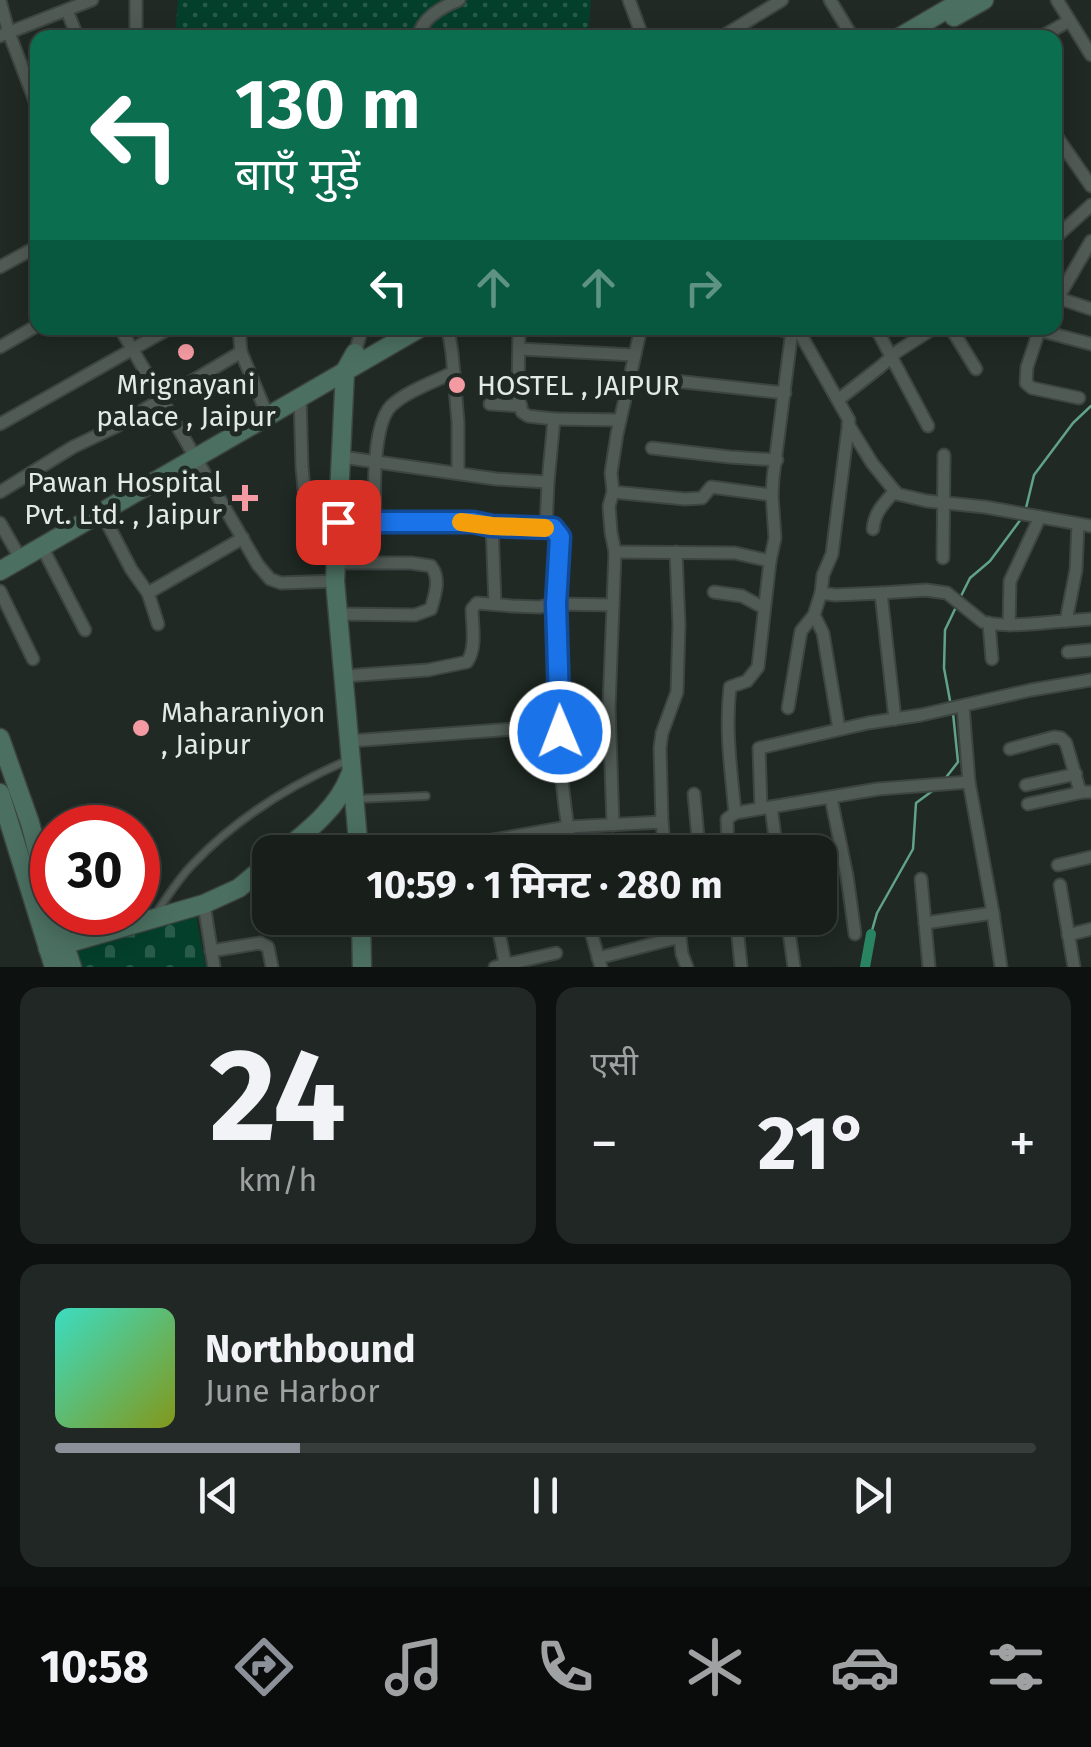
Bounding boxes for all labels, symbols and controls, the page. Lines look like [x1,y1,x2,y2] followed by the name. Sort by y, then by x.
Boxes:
[235,63,421,147] text: 130 m
[70,70,200,200] icon: left
[235,148,360,202] text: बाएँ मुड़ें
[361,260,416,315] icon: left
[466,260,521,315] icon: ahead
[571,260,626,315] icon: ahead
[676,260,731,315] icon: right
[175,341,197,363] marker: Mrignayani palace , Jaipur
[96,368,276,433] place label: Mrignayani palace , Jaipur
[477,369,680,402] place label: HOSTEL , JAIPUR
[446,374,468,396] marker: HOSTEL , JAIPUR
[24,466,222,531] place label: Pawan Hospital Pvt. Ltd. , Jaipur
[296,480,381,565] pin
[232,485,258,511] marker: Pawan Hospital Pvt. Ltd. , Jaipur
[311,495,366,550] icon: arrive
[508,680,612,784] position arrow
[161,696,325,761] place label: Maharaniyon , Jaipur
[130,717,152,739] marker: Maharaniyon , Jaipur
[30,805,160,935] speed limit sign: 30
[366,862,723,908] text: 10:59 · 1 मिनट · 280 m
[209,1018,346,1174] text: 24
[591,1045,638,1083] text: एसी
[758,1099,869,1189] text: 21°
[591,1111,618,1177] text: −
[1009,1111,1036,1177] text: +
[238,1161,317,1199] text: km/h
[205,1326,416,1372] text: Northbound
[205,1372,380,1410] text: June Harbor
[191,1468,246,1523] icon: previous
[518,1468,573,1523] icon: pause
[845,1468,900,1523] icon: next
[229,1632,299,1702] icon: directions
[379,1632,449,1702] icon: music
[530,1632,600,1702] icon: phone
[680,1632,750,1702] icon: climate
[830,1632,900,1702] icon: car
[981,1632,1051,1702] icon: filters
[40,1640,149,1694] text: 10:58

